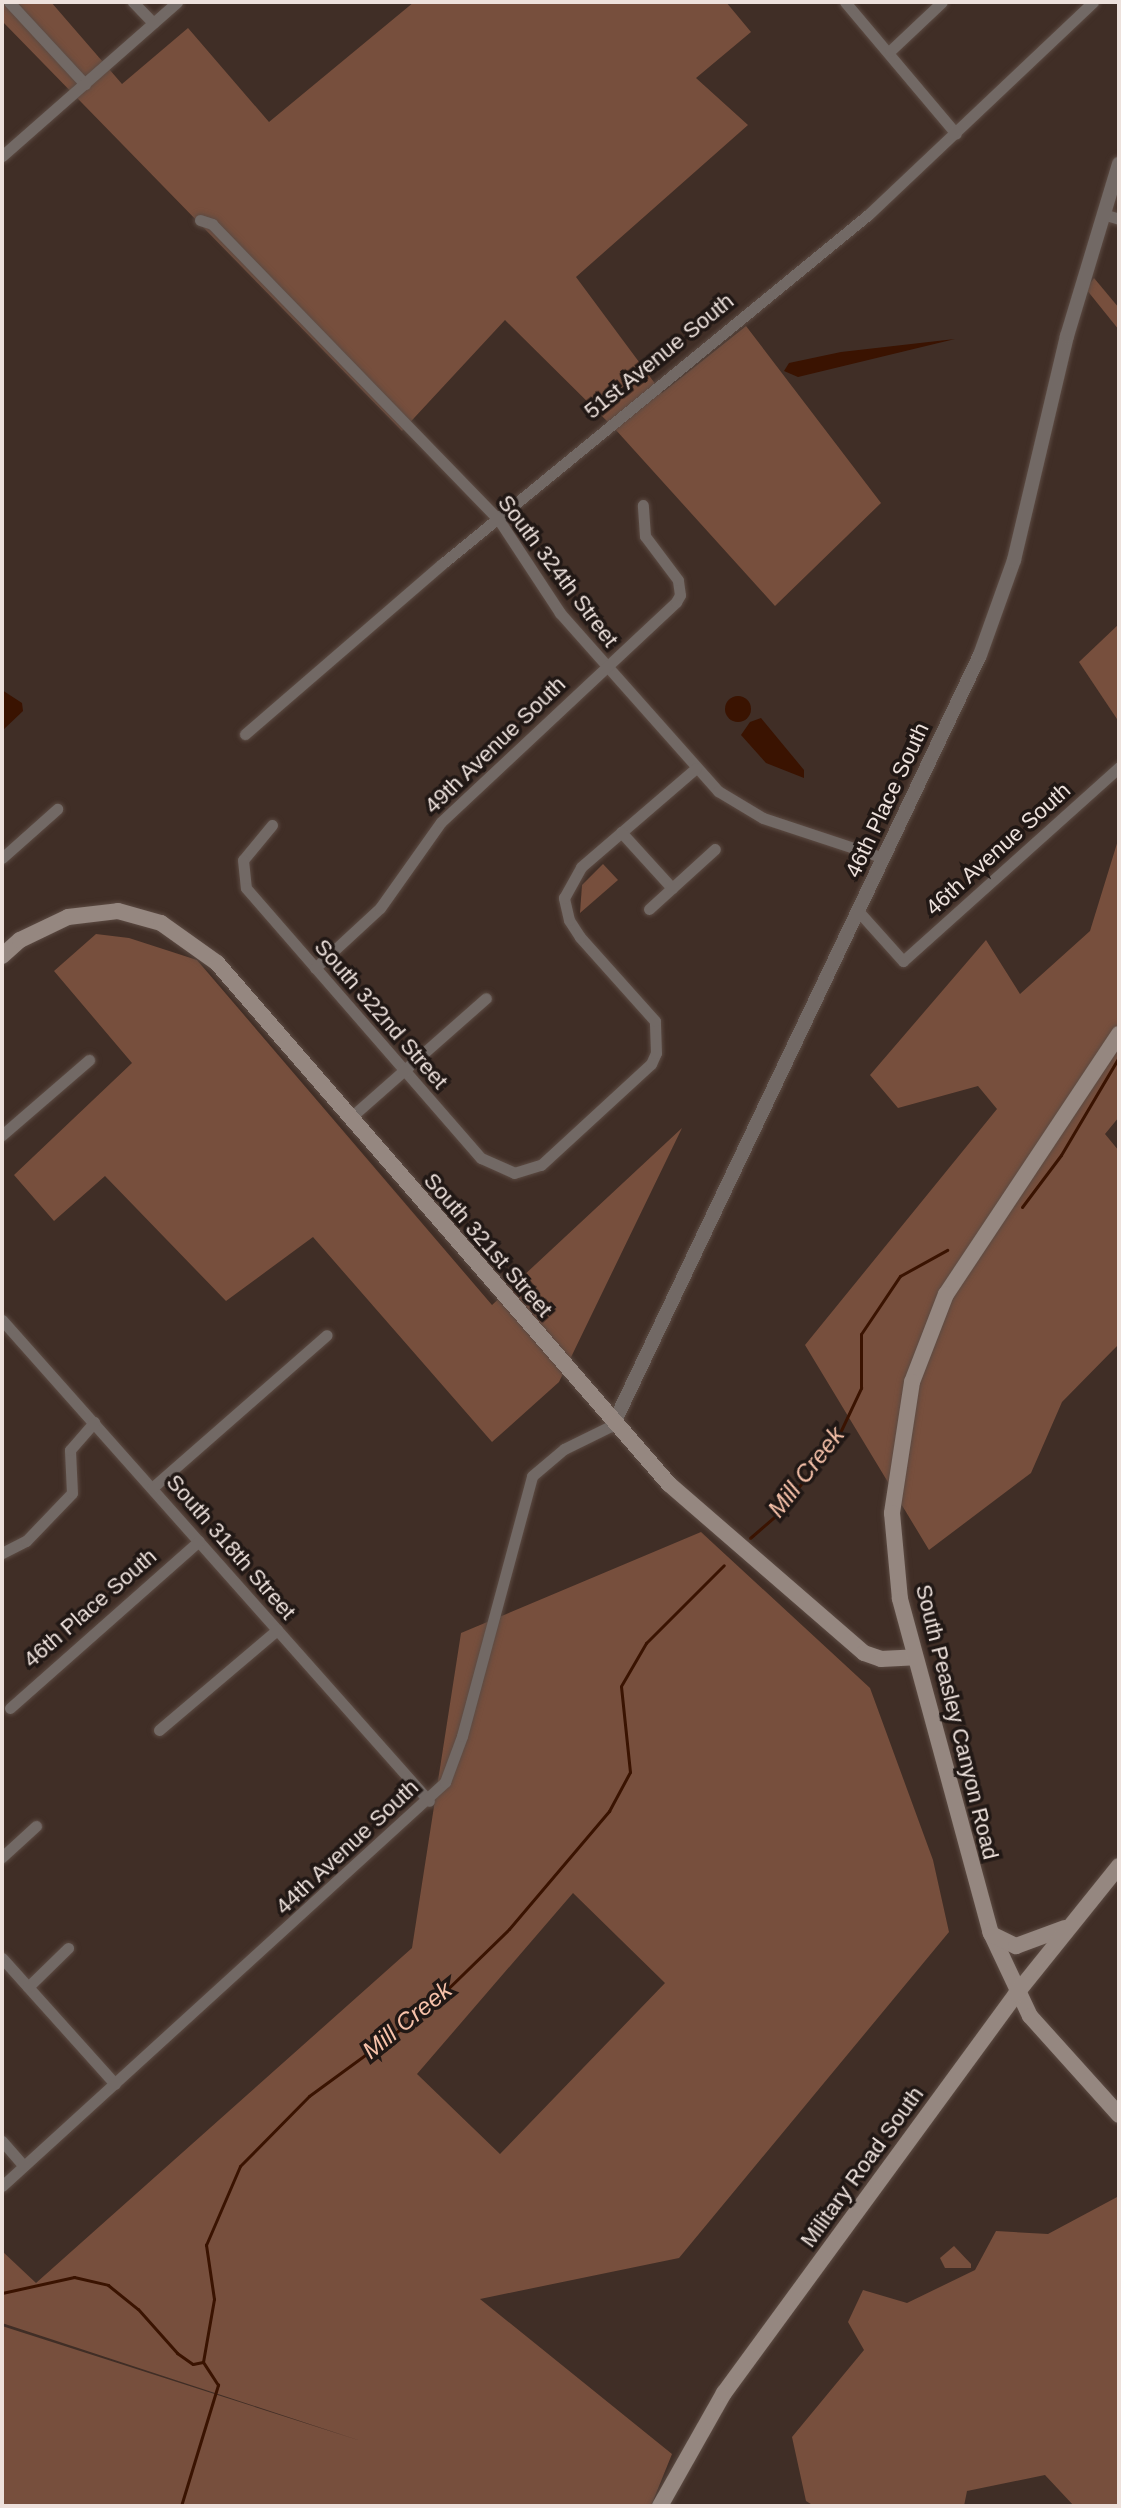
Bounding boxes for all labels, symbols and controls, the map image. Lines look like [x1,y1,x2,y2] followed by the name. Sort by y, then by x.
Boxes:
[579,287,739,425] street label: 51st Avenue South
[492,490,624,652] street label: South 324th Street
[419,671,571,819] street label: 49th Avenue South
[840,718,934,882] street label: 46th Place South
[920,777,1076,921] street label: 46th Avenue South
[309,934,453,1094] street label: South 322nd Street
[418,1168,558,1322] street label: South 321st Street
[762,1421,850,1523] water label: Mill Creek
[161,1469,301,1625] street label: South 318th Street
[18,1543,162,1673] street label: 46th Place South
[910,1582,1004,1862] street label: South Peasley Canyon Road
[270,1774,424,1920] street label: 44th Avenue South
[356,1975,458,2065] water label: Mill Creek
[795,2082,929,2252] street label: Military Road South

